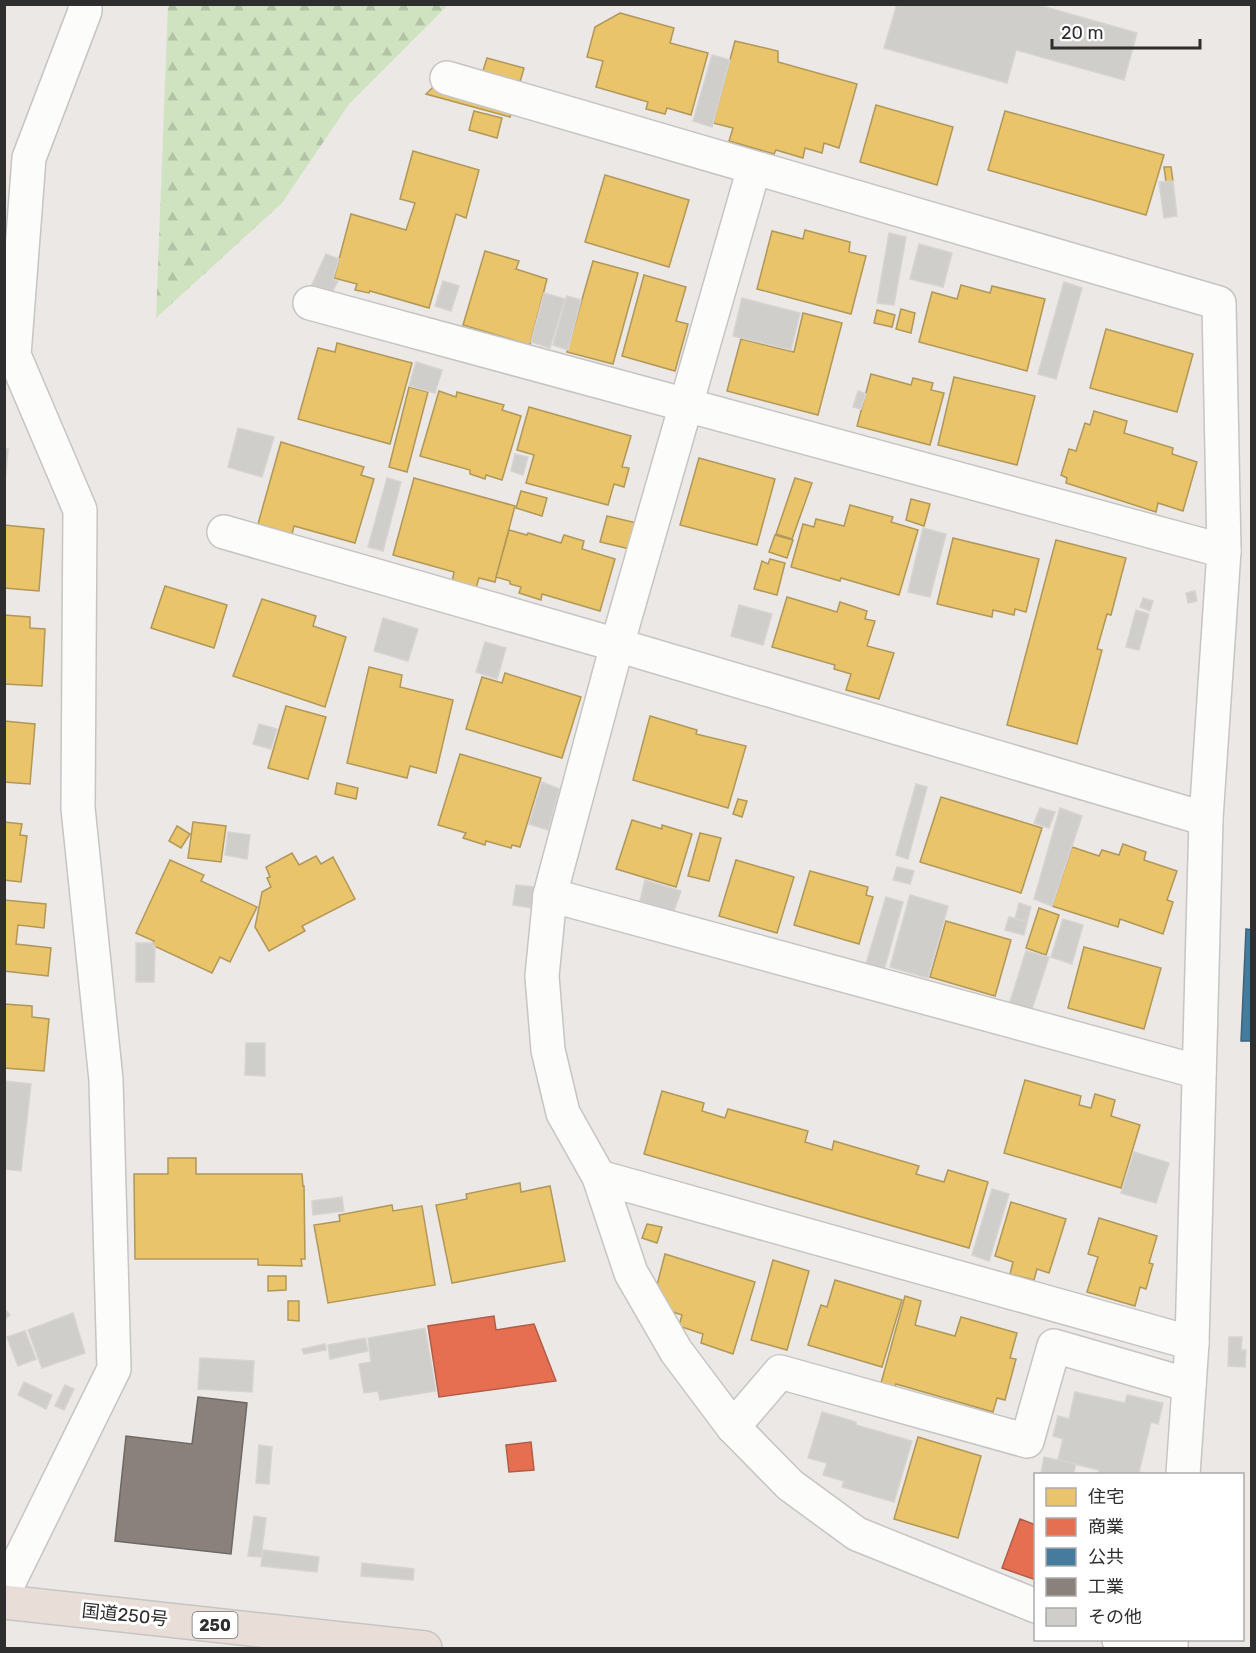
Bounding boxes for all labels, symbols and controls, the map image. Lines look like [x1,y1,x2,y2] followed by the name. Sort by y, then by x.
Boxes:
[1052,12,1200,50] scale bar
[1061,22,1103,44] text: 20 m
[1034,1473,1244,1641] legend
[1088,1486,1124,1508] text: 住宅
[1088,1516,1124,1538] text: 商業
[1088,1546,1124,1568] text: 公共
[1088,1576,1124,1598] text: 工業
[81,1600,169,1630] street label: 国道250号
[1088,1606,1142,1628] text: その他
[192,1612,238,1638] road number: 250

